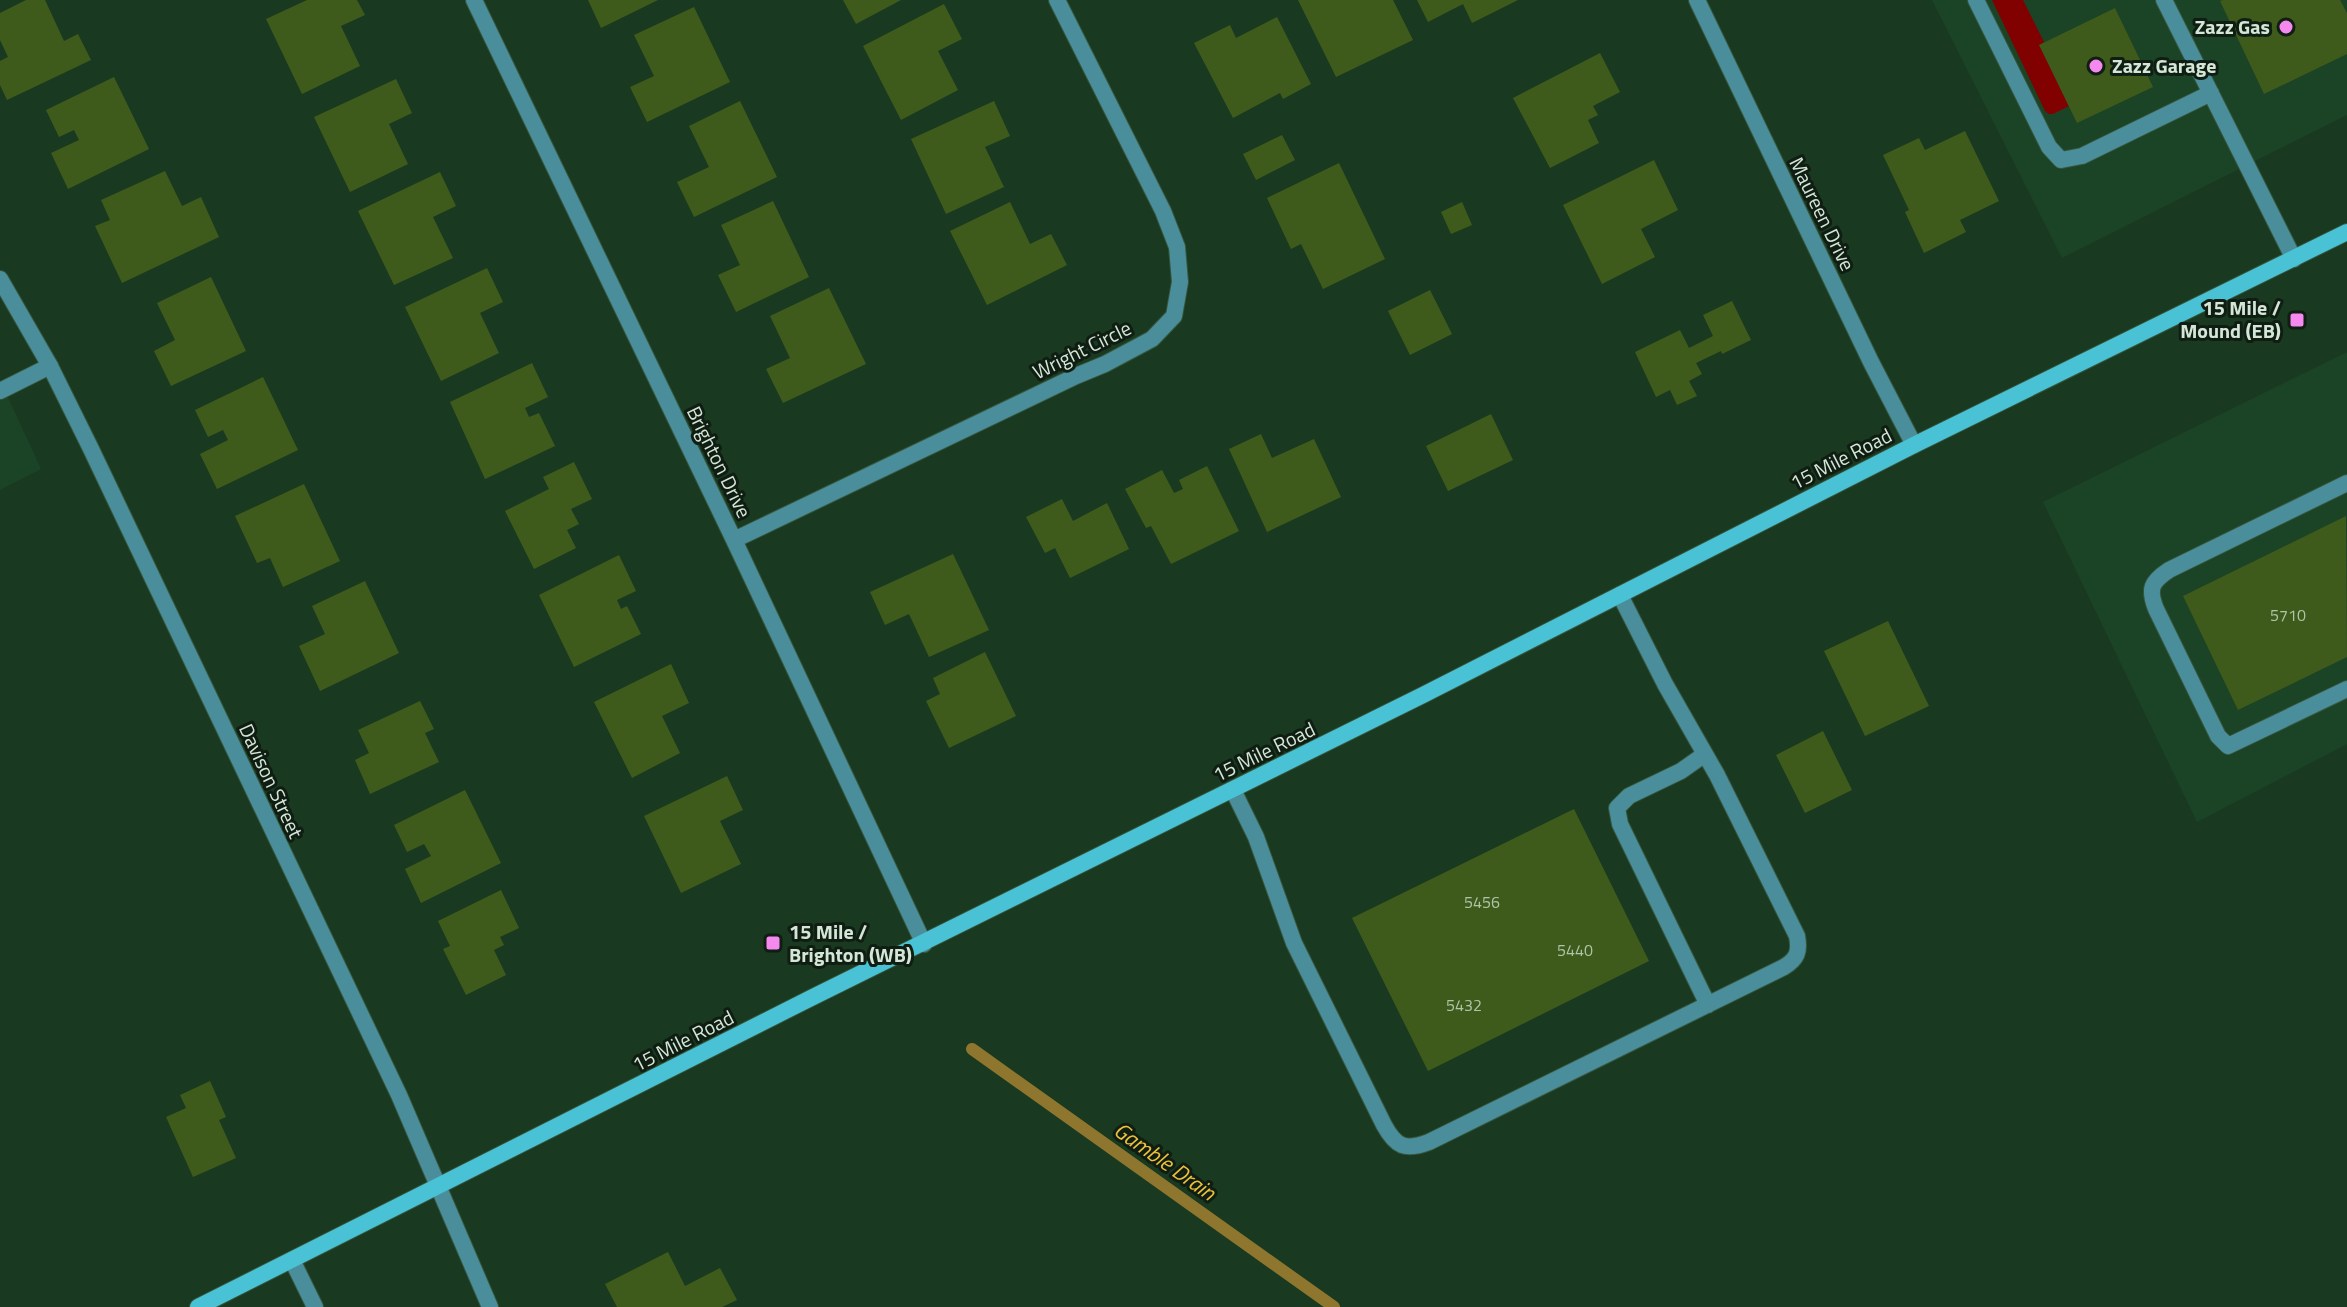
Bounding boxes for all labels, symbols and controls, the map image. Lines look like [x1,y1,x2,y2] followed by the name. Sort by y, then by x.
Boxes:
[2195,11,2270,42] place label: Zazz Gas
[2277,18,2295,36] marker: Zazz Gas
[2112,50,2216,81] place label: Zazz Garage
[2087,57,2105,75] marker: Zazz Garage
[1782,152,1863,276] street label: Maureen Drive
[2180,292,2281,346] place label: 15 Mile / Mound (EB)
[2288,311,2306,329] marker: 15 Mile / Mound (EB)
[1027,312,1136,387] street label: Wright Circle
[679,401,760,523] street label: Brighton Drive
[1785,420,1897,497] street label: 15 Mile Road
[2270,603,2306,627] house number: 5710
[1207,713,1320,790] street label: 15 Mile Road
[231,718,312,843] street label: Davison Street
[1464,890,1500,914] house number: 5456
[789,916,912,970] place label: 15 Mile / Brighton (WB)
[764,934,782,952] marker: 15 Mile / Brighton (WB)
[1557,938,1593,962] house number: 5440
[1446,993,1482,1017] house number: 5432
[627,1002,739,1079] street label: 15 Mile Road
[1107,1113,1224,1209] water label: Gamble Drain

